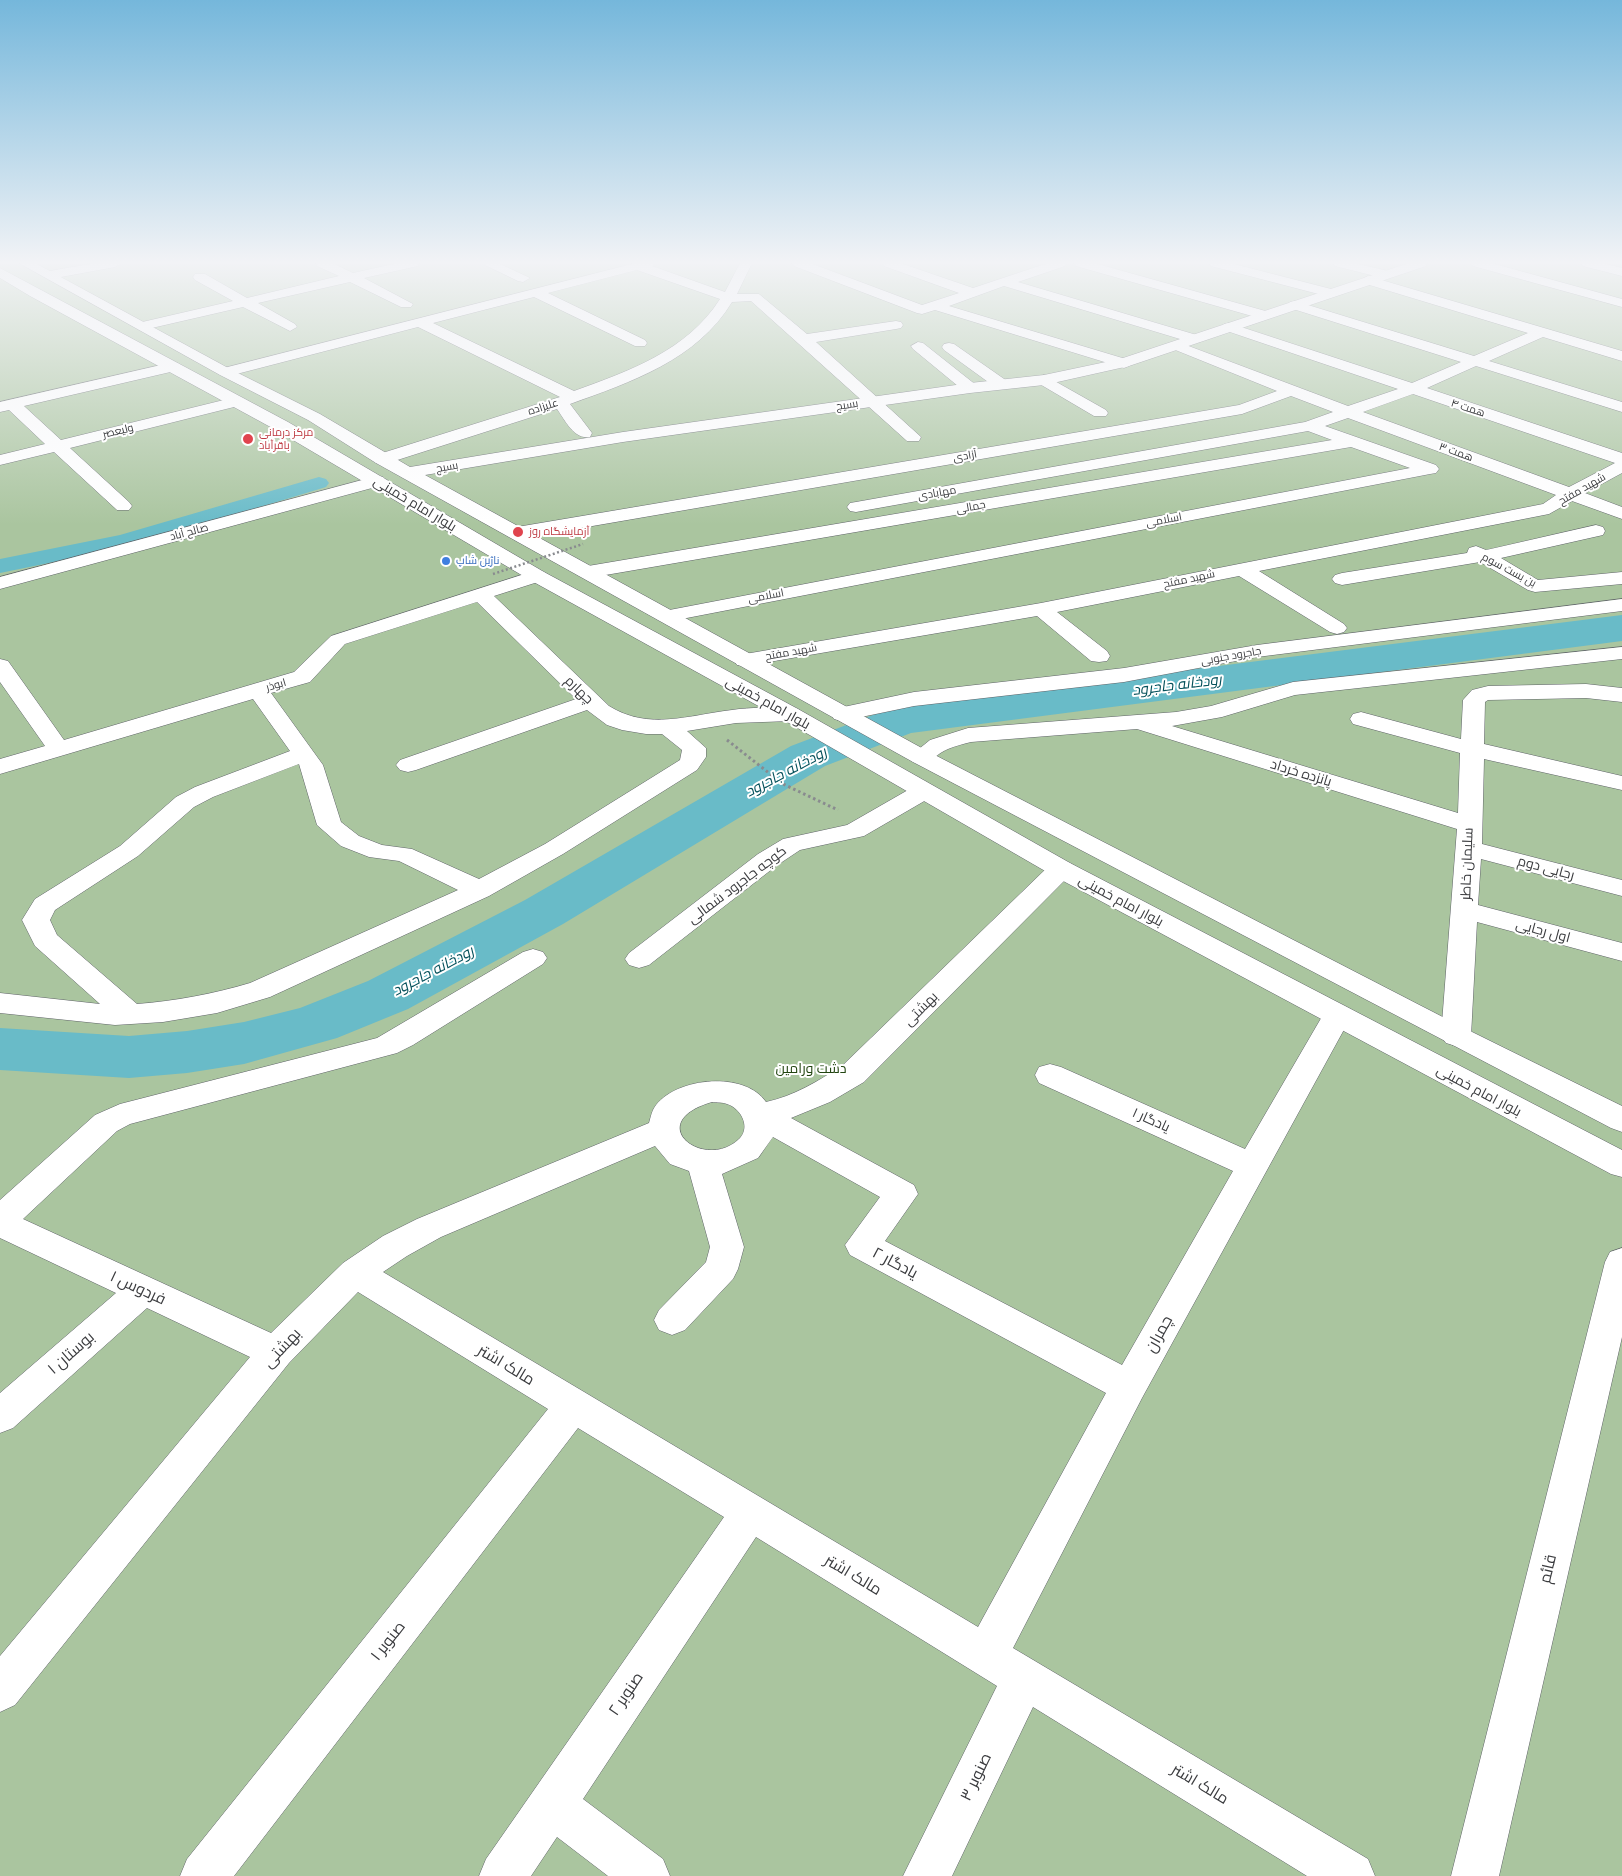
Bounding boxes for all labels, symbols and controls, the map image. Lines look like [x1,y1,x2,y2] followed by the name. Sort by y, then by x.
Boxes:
[526,396,560,418] street label: علیزاده
[1449,396,1487,420] street label: همت ۴
[835,397,859,413] street label: بسیج
[101,421,135,441] street label: ولیعصر
[259,426,313,452] place label: مرکز درمانی باقرآباد
[241,432,255,446] marker: مرکز درمانی باقرآباد
[1437,440,1475,464] street label: همت ۳
[952,447,978,465] street label: آزادی
[435,459,459,475] street label: بسیج
[1556,470,1608,508] street label: شهید مفتح
[370,473,460,535] street label: بلوار امام خمینی
[917,483,957,503] street label: مهابادی
[955,498,987,516] street label: جمالی
[1145,510,1183,530] street label: اسلامی
[168,521,210,543] street label: صالح آباد
[511,525,525,539] marker: آزمایشگاه روز
[529,525,589,539] place label: آزمایشگاه روز
[1480,550,1538,590] street label: بن بست سوم
[456,554,499,568] place label: ناژین شاپ
[440,555,452,567] marker: ناژین شاپ
[1162,567,1216,591] street label: شهید مفتح
[747,586,785,606] street label: اسلامی
[764,641,818,663] street label: شهید مفتح
[1200,644,1262,668] street label: جاجرود جنوبی
[1132,671,1222,699] water label: رودخانه جاجرود
[561,672,597,708] street label: چهارم
[723,673,813,733] street label: بلوار امام خمینی
[264,676,288,694] street label: ابوذر
[742,743,830,801] water label: رودخانه جاجرود
[1268,756,1334,790] street label: پانزده خرداد
[1457,827,1477,901] street label: سلیمان خاطر
[684,842,790,928] street label: کوچه جاجرود شمالی
[1516,852,1576,884] street label: رجایی دوم
[1076,872,1166,930] street label: بلوار امام خمینی
[1514,916,1572,946] street label: اول رجایی
[389,942,477,1000] water label: رودخانه جاجرود
[900,988,942,1030] street label: بهشتی
[775,1061,847,1077] park label: دشت ورامین
[1434,1062,1524,1120] street label: بلوار امام خمینی
[1129,1104,1173,1136] street label: یادگار ۱
[869,1243,921,1283] street label: یادگار ۲
[107,1267,169,1309] street label: فردوس ۱
[1141,1312,1177,1356] street label: چمران
[259,1324,305,1372] street label: بهشتی
[44,1327,98,1379] street label: بوستان ۱
[474,1340,538,1390] street label: مالک اشتر
[821,1550,885,1600] street label: مالک اشتر
[1535,1553,1561,1585] street label: قائم
[367,1617,409,1665] street label: صنوبر ۱
[604,1669,648,1719] street label: صنوبر ۲
[956,1750,996,1804] street label: صنوبر ۳
[1168,1759,1232,1809] street label: مالک اشتر

